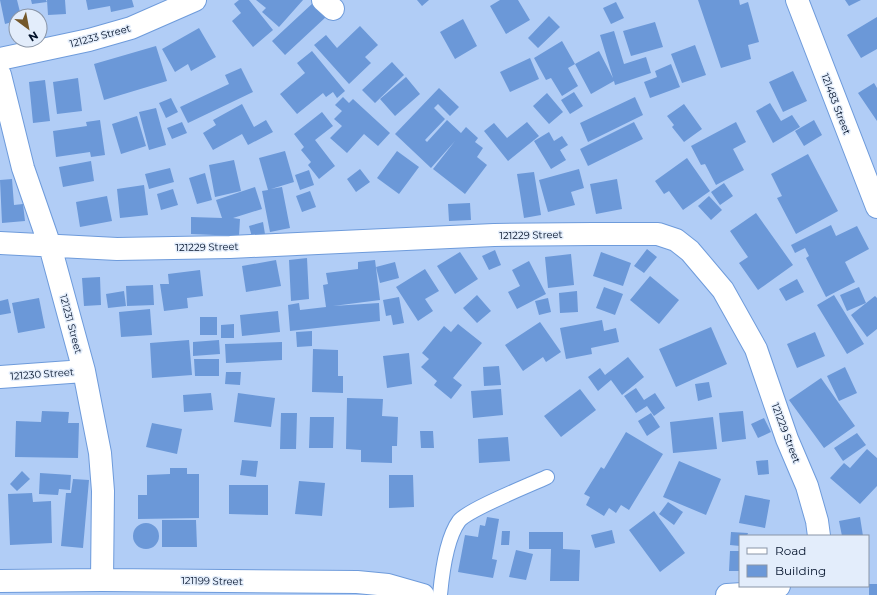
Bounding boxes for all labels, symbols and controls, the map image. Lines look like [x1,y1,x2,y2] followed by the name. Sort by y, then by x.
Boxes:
[8,8,48,48] north arrow
[68,22,132,50] street label: 121233 Street
[26,28,41,45] text: N
[818,72,854,136] street label: 121483 Street
[499,228,563,242] street label: 121229 Street
[175,240,239,254] street label: 121229 Street
[57,293,85,355] street label: 121231 Street
[10,365,74,383] street label: 121230 Street
[769,401,803,465] street label: 121229 Street
[739,535,869,587] legend
[775,543,806,558] text: Road
[775,563,826,578] text: Building
[181,574,243,588] street label: 121199 Street

